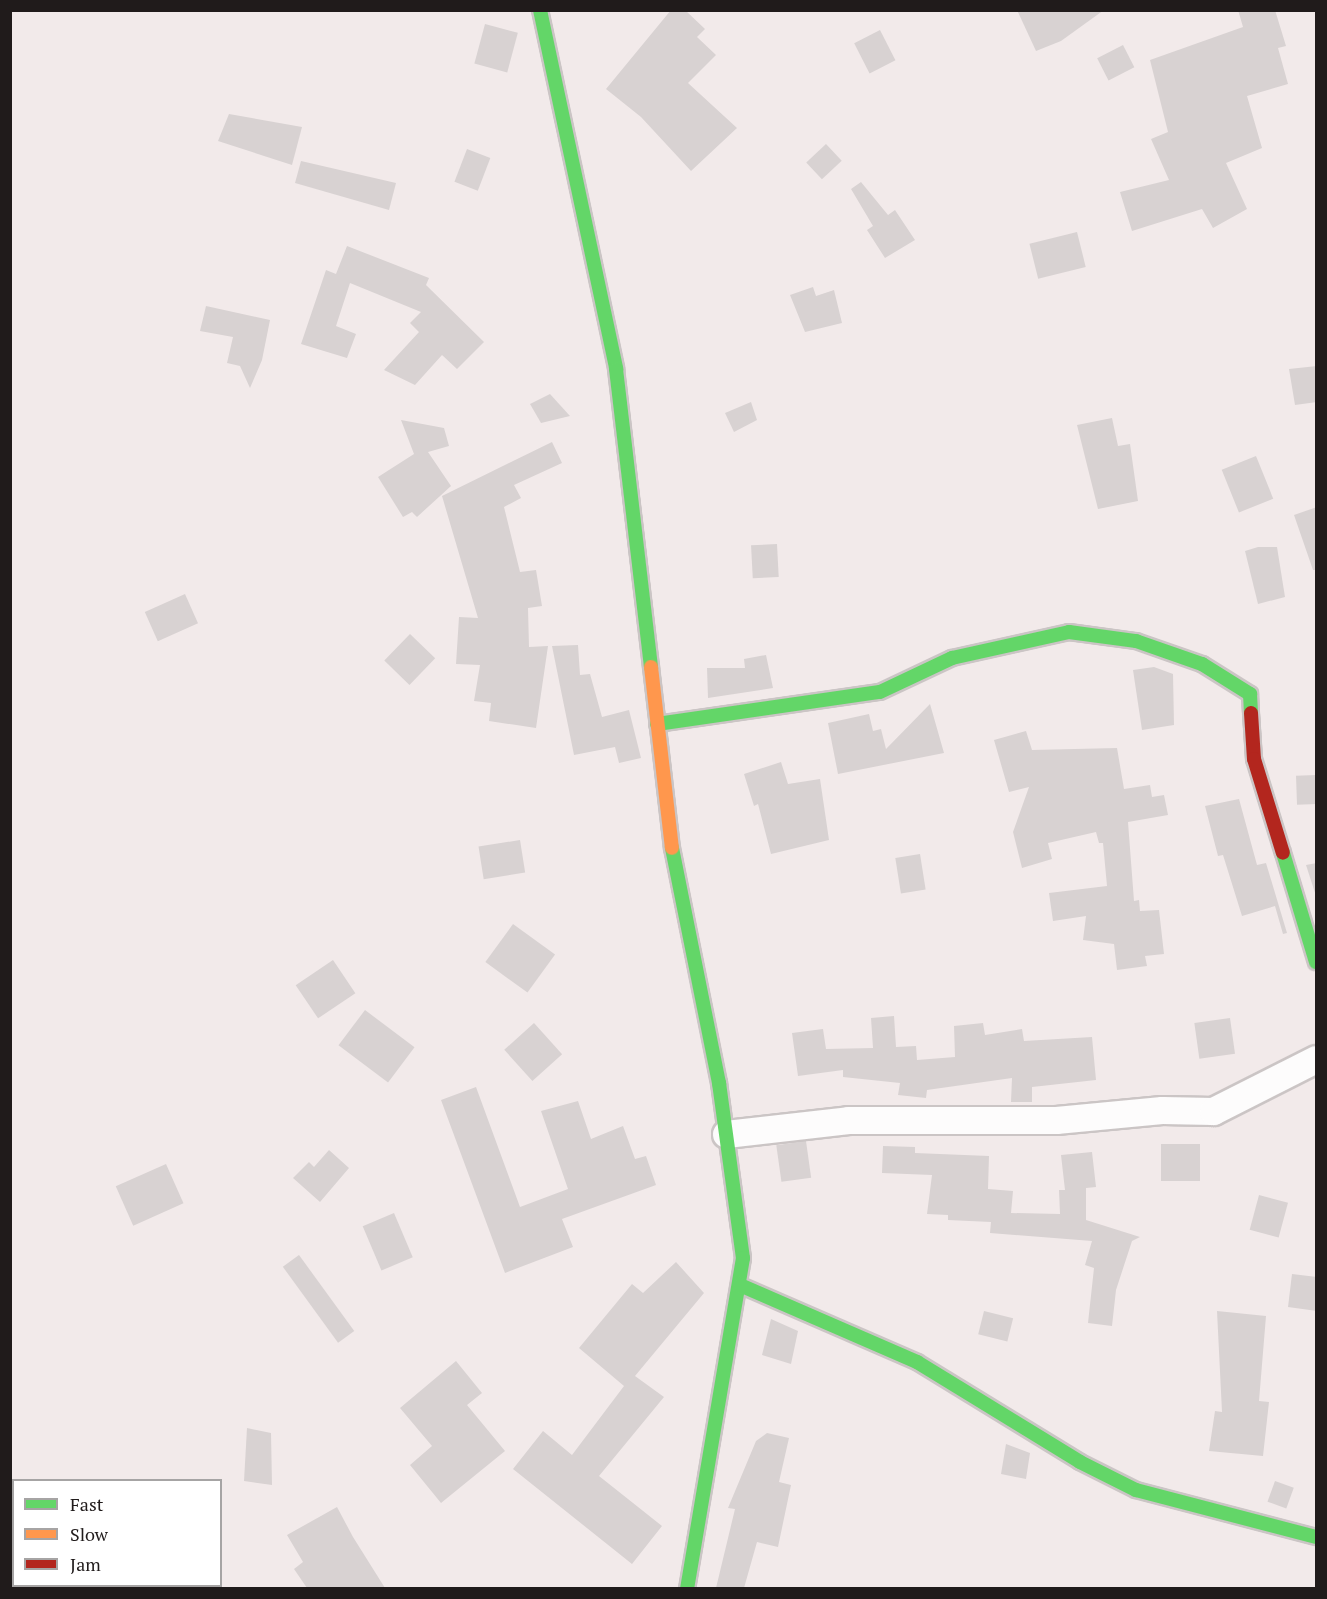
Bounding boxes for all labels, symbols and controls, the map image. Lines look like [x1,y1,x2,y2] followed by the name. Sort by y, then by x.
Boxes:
[12,1479,222,1587] legend
[70,1492,103,1516] text: Fast
[70,1522,108,1546] text: Slow
[70,1552,101,1576] text: Jam

